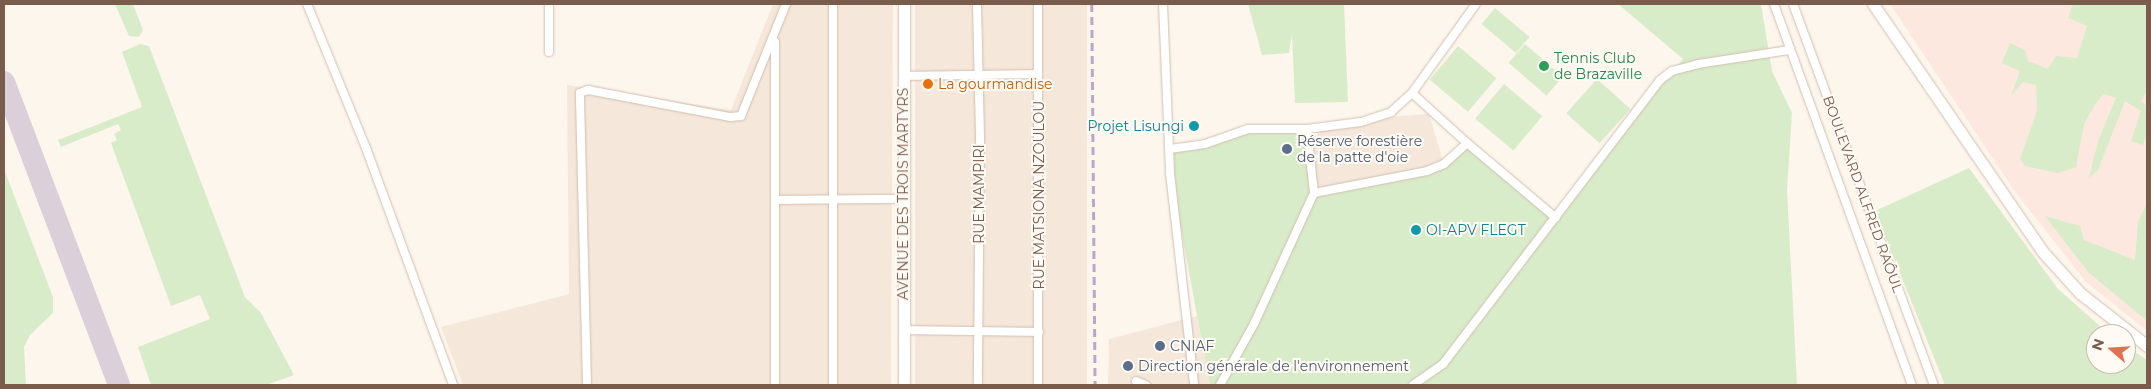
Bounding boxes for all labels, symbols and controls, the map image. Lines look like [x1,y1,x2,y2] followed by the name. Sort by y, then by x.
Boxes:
[1554,50,1642,82] place label: Tennis Club de Brazaville
[1538,60,1550,72] marker: Tennis Club de Brazaville
[938,76,1053,92] place label: La gourmandise
[922,78,934,90] marker: La gourmandise
[895,88,911,300] street label: AVENUE DES TROIS MARTYRS
[1819,93,1907,295] street label: BOULEVARD ALFRED RAÔUL
[1031,101,1047,289] street label: RUE MATSIONA NZOULOU
[1087,118,1184,134] place label: Projet Lisungi
[1188,120,1200,132] marker: Projet Lisungi
[1297,133,1422,166] place label: Réserve forestière de la patte d'oie
[1281,143,1293,155] marker: Réserve forestière de la patte d'oie
[971,144,987,244] street label: RUE MAMPIRI
[1426,222,1526,238] place label: OI-APV FLEGT
[1410,224,1422,236] marker: OI-APV FLEGT
[2086,324,2136,374] north arrow
[2087,336,2108,353] text: N
[1170,338,1214,354] place label: CNIAF
[1154,340,1166,352] marker: CNIAF
[1138,358,1409,374] place label: Direction générale de l'environnement
[1122,360,1134,372] marker: Direction générale de l'environnement

